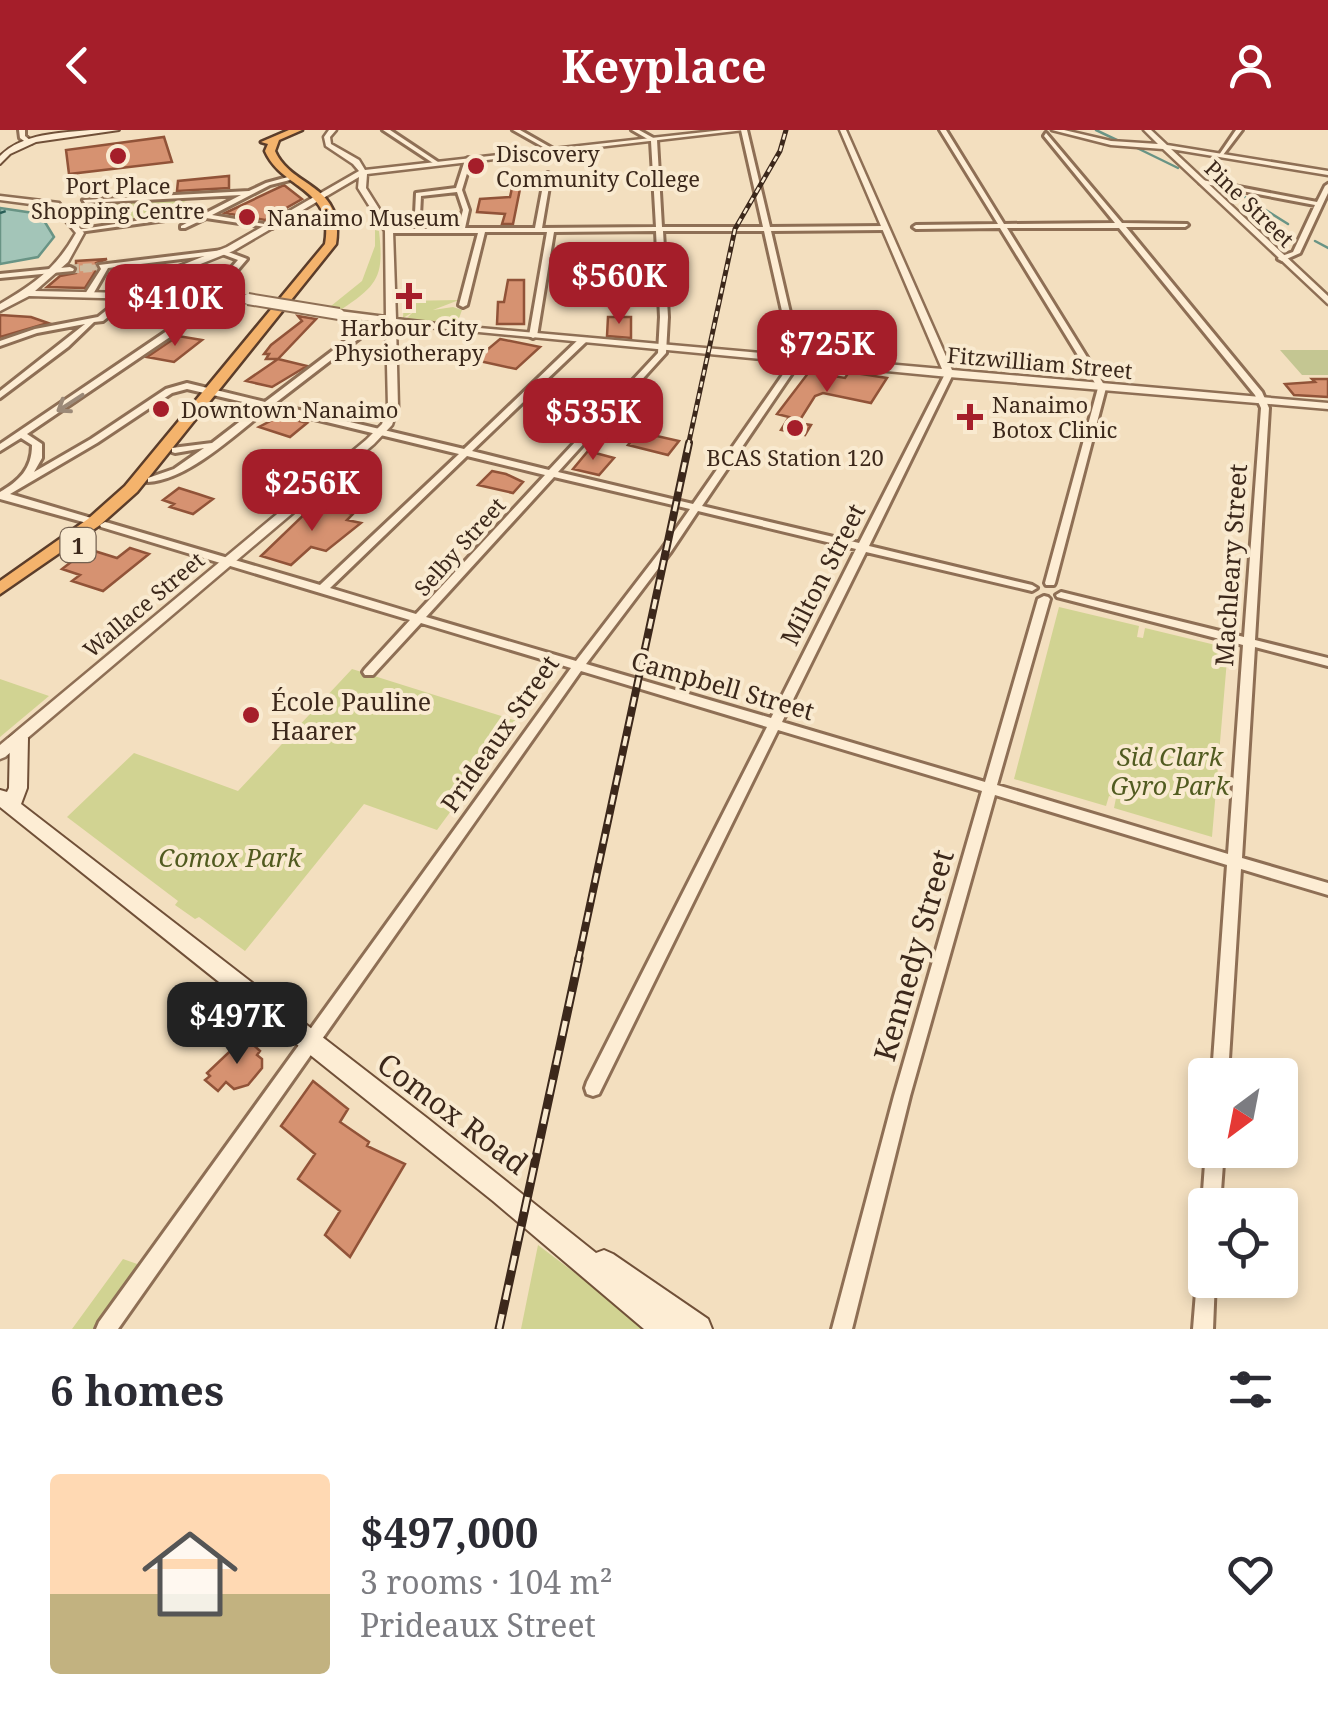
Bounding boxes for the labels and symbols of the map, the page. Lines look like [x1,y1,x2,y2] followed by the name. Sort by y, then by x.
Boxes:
[496,138,700,193] place label: Discovery Community College
[107,145,129,167] marker: Port Place Shopping Centre
[1199,153,1301,253] street label: Pine Street
[465,155,487,177] marker: Discovery Community College
[31,170,205,225] place label: Port Place Shopping Centre
[267,202,460,232] place label: Nanaimo Museum
[236,206,258,228] marker: Nanaimo Museum
[549,242,689,327] pin: $560K
[105,264,245,349] pin: $410K
[396,283,422,309] marker: Harbour City Physiotherapy
[757,310,897,395] pin: $725K
[334,312,485,367] place label: Harbour City Physiotherapy
[946,339,1134,385] street label: Fitzwilliam Street
[523,378,663,463] pin: $535K
[992,389,1117,444] place label: Nanaimo Botox Clinic
[56,392,85,413] one-way arrow
[181,394,398,424] place label: Downtown Nanaimo
[150,398,172,420] marker: Downtown Nanaimo
[957,404,983,430] marker: Nanaimo Botox Clinic
[784,417,806,439] marker: BCAS Station 120
[706,442,884,472] place label: BCAS Station 120
[242,449,382,534] pin: $256K
[1206,462,1254,667] street label: Machleary Street
[407,490,512,602] street label: Selby Street
[772,497,872,651] street label: Milton Street
[60,528,96,562] road number: 1
[76,544,210,664] street label: Wallace Street
[628,643,819,727] street label: Campbell Street
[432,648,566,818] street label: Prideaux Street
[271,684,431,747] place label: École Pauline Haarer
[240,704,262,726] marker: École Pauline Haarer
[1110,739,1230,802] park label: Sid Clark Gyro Park
[159,840,302,874] park label: Comox Park
[863,845,963,1065] street label: Kennedy Street
[167,982,307,1067] pin: $497K
[369,1043,537,1183] street label: Comox Road
[1188,1058,1298,1168] north arrow

